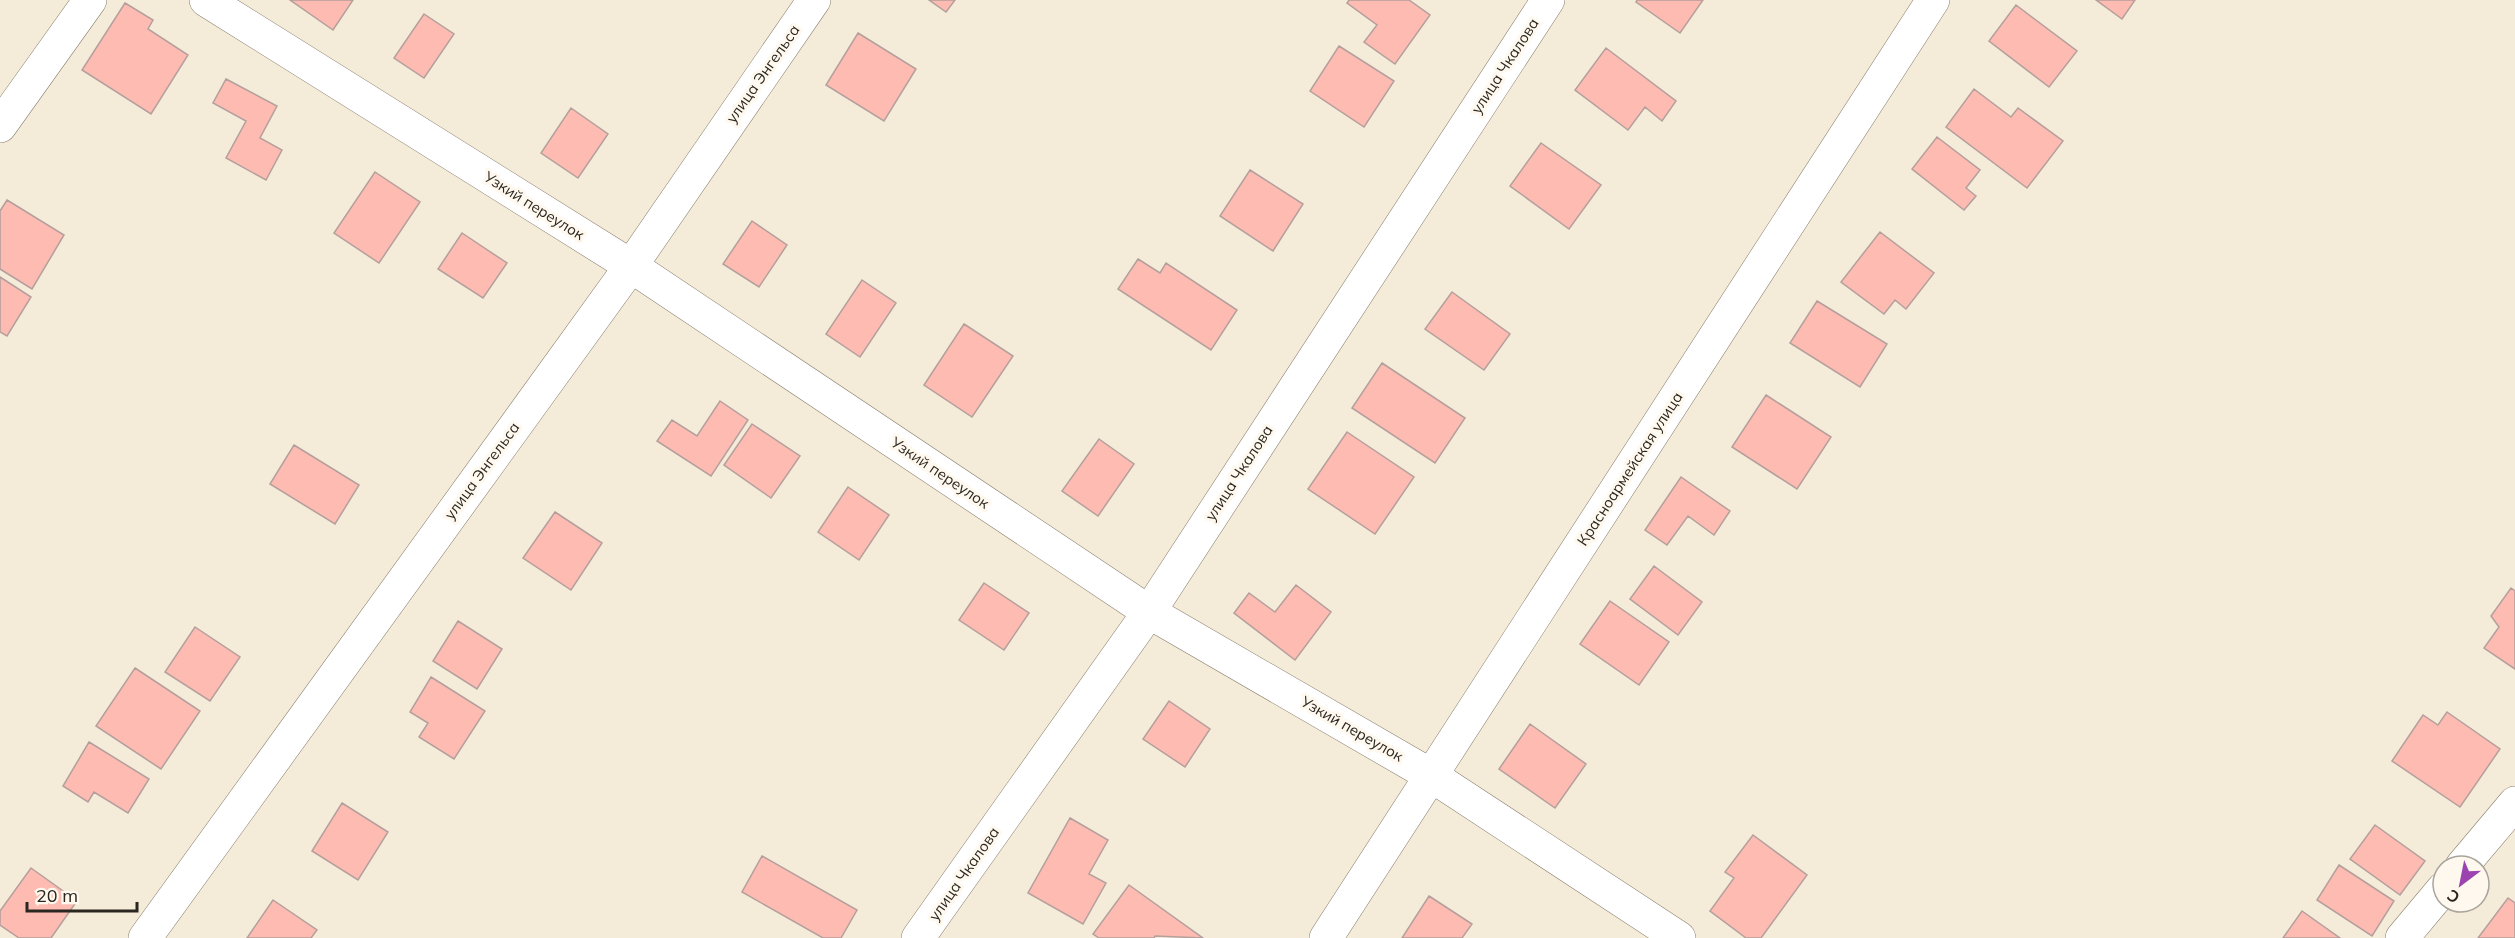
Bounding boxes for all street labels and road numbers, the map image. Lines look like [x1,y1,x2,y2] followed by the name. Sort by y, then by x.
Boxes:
[1467,14,1543,117] street label: улица Чкалова
[722,21,804,127] street label: улица Энгельса
[480,167,589,245] street label: Узкий переулок
[1573,388,1686,549] street label: Красноармейская улица
[440,418,523,523] street label: улица Энгельса
[1201,421,1277,524] street label: улица Чкалова
[887,432,994,513] street label: Узкий переулок
[1297,691,1407,766] street label: Узкий переулок
[924,823,1003,924] street label: улица Чкалова

